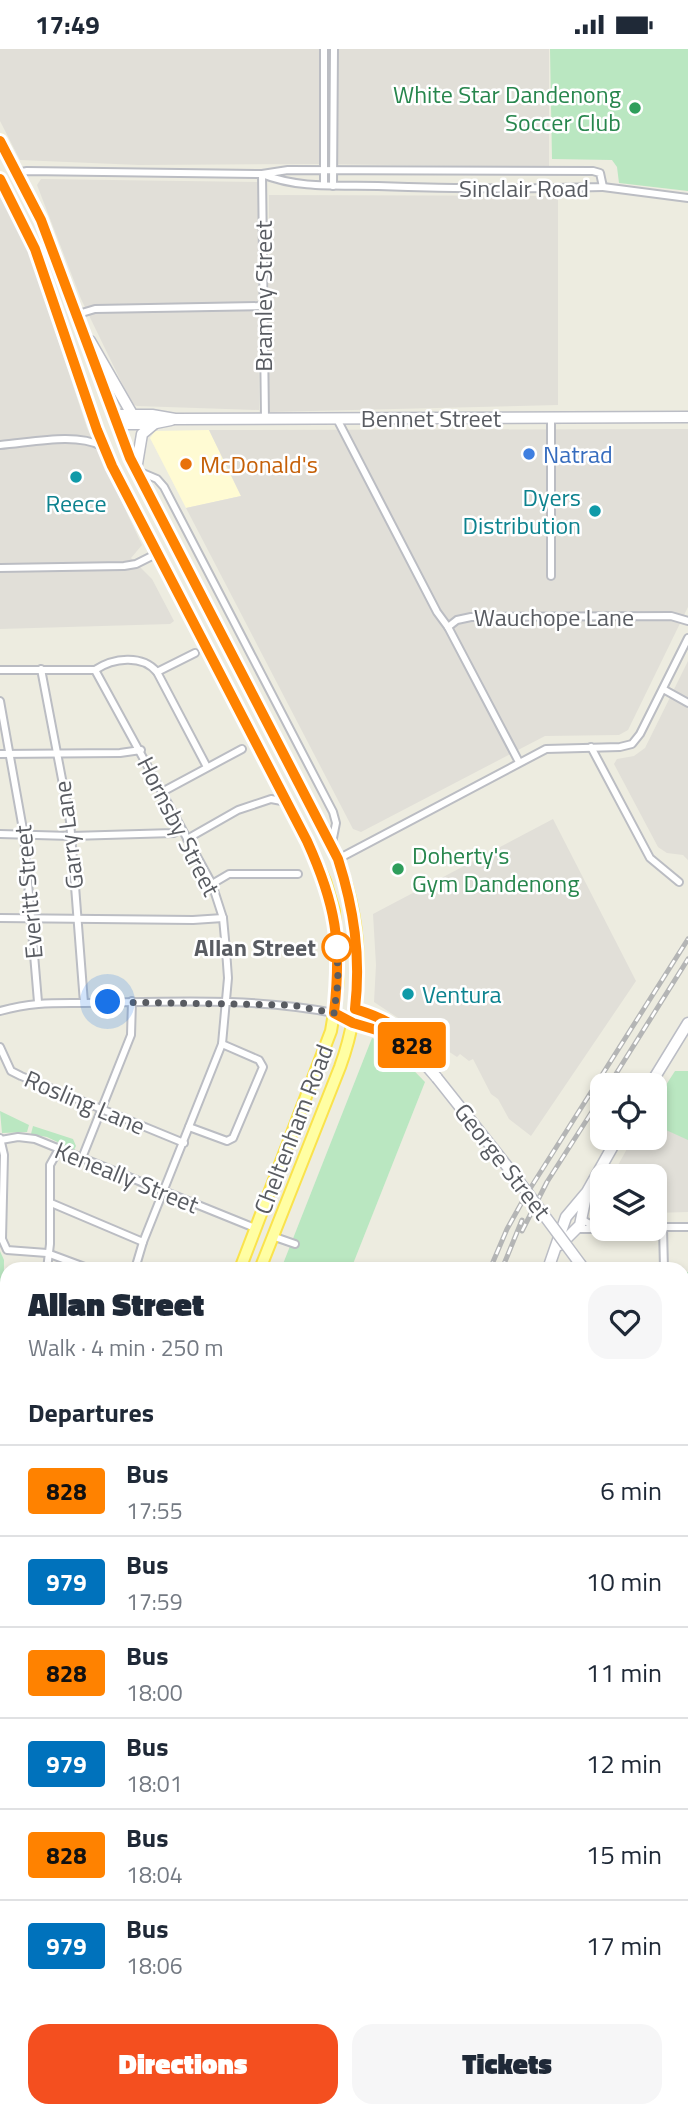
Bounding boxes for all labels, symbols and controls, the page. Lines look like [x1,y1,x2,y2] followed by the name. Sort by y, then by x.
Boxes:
[35,5,100,44] text: 17:49
[393,76,621,140] place label: White Star Dandenong Soccer Club
[627,100,643,116] marker: White Star Dandenong Soccer Club
[459,170,589,206] street label: Sinclair Road
[245,220,281,372] street label: Bramley Street
[361,400,502,436] street label: Bennet Street
[543,436,613,472] place label: Natrad
[200,446,318,482] place label: McDonald's
[521,446,537,462] marker: Natrad
[178,456,194,472] marker: McDonald's
[68,469,84,485] marker: Reece
[463,479,581,543] place label: Dyers Distribution
[45,485,107,521] place label: Reece
[587,503,603,519] marker: Dyers Distribution
[474,599,634,635] street label: Wauchope Lane
[128,750,230,903] street label: Hornsby Street
[44,779,92,891] street label: Garry Lane
[4,823,52,960] street label: Everitt Street
[412,837,580,901] place label: Doherty's Gym Dandenong
[390,861,406,877] marker: Doherty's Gym Dandenong
[194,929,316,965] place label: Allan Street
[322,932,352,962] marker: Allan Street
[422,976,502,1012] place label: Ventura
[90,984,125,1019] your location
[400,986,416,1002] marker: Ventura
[372,1022,452,1068] line badge: 828
[392,1027,432,1063] text: 828
[244,1039,342,1219] street label: Cheltenham Road
[19,1060,151,1144] street label: Rosling Lane
[590,1073,667,1241] map controls
[590,1073,667,1150] button: locate
[446,1095,560,1227] street label: George Street
[50,1132,205,1222] street label: Keneally Street
[590,1164,667,1241] button: layers
[28,1279,204,1329] text: Allan Street
[588,1285,662,1359] button: heart
[28,1330,224,1365] text: Walk · 4 min · 250 m
[28,1393,154,1432] text: Departures
[126,1454,168,1493] text: Bus
[600,1471,662,1510] text: 6 min
[46,1473,87,1509] text: 828
[126,1493,183,1528] text: 17:55
[126,1545,168,1584] text: Bus
[586,1562,662,1601] text: 10 min
[46,1564,87,1600] text: 979
[126,1584,183,1619] text: 17:59
[126,1636,168,1675] text: Bus
[586,1653,662,1692] text: 11 min
[46,1655,87,1691] text: 828
[126,1675,183,1710] text: 18:00
[126,1727,168,1766] text: Bus
[586,1744,662,1783] text: 12 min
[46,1746,87,1782] text: 979
[126,1766,183,1801] text: 18:01
[126,1818,168,1857] text: Bus
[586,1835,662,1874] text: 15 min
[46,1837,87,1873] text: 828
[126,1857,183,1892] text: 18:04
[126,1909,168,1948] text: Bus
[586,1926,662,1965] text: 17 min
[46,1928,87,1964] text: 979
[126,1948,183,1983] text: 18:06
[28,2024,338,2104] button: Directions
[352,2024,662,2104] button: Tickets

